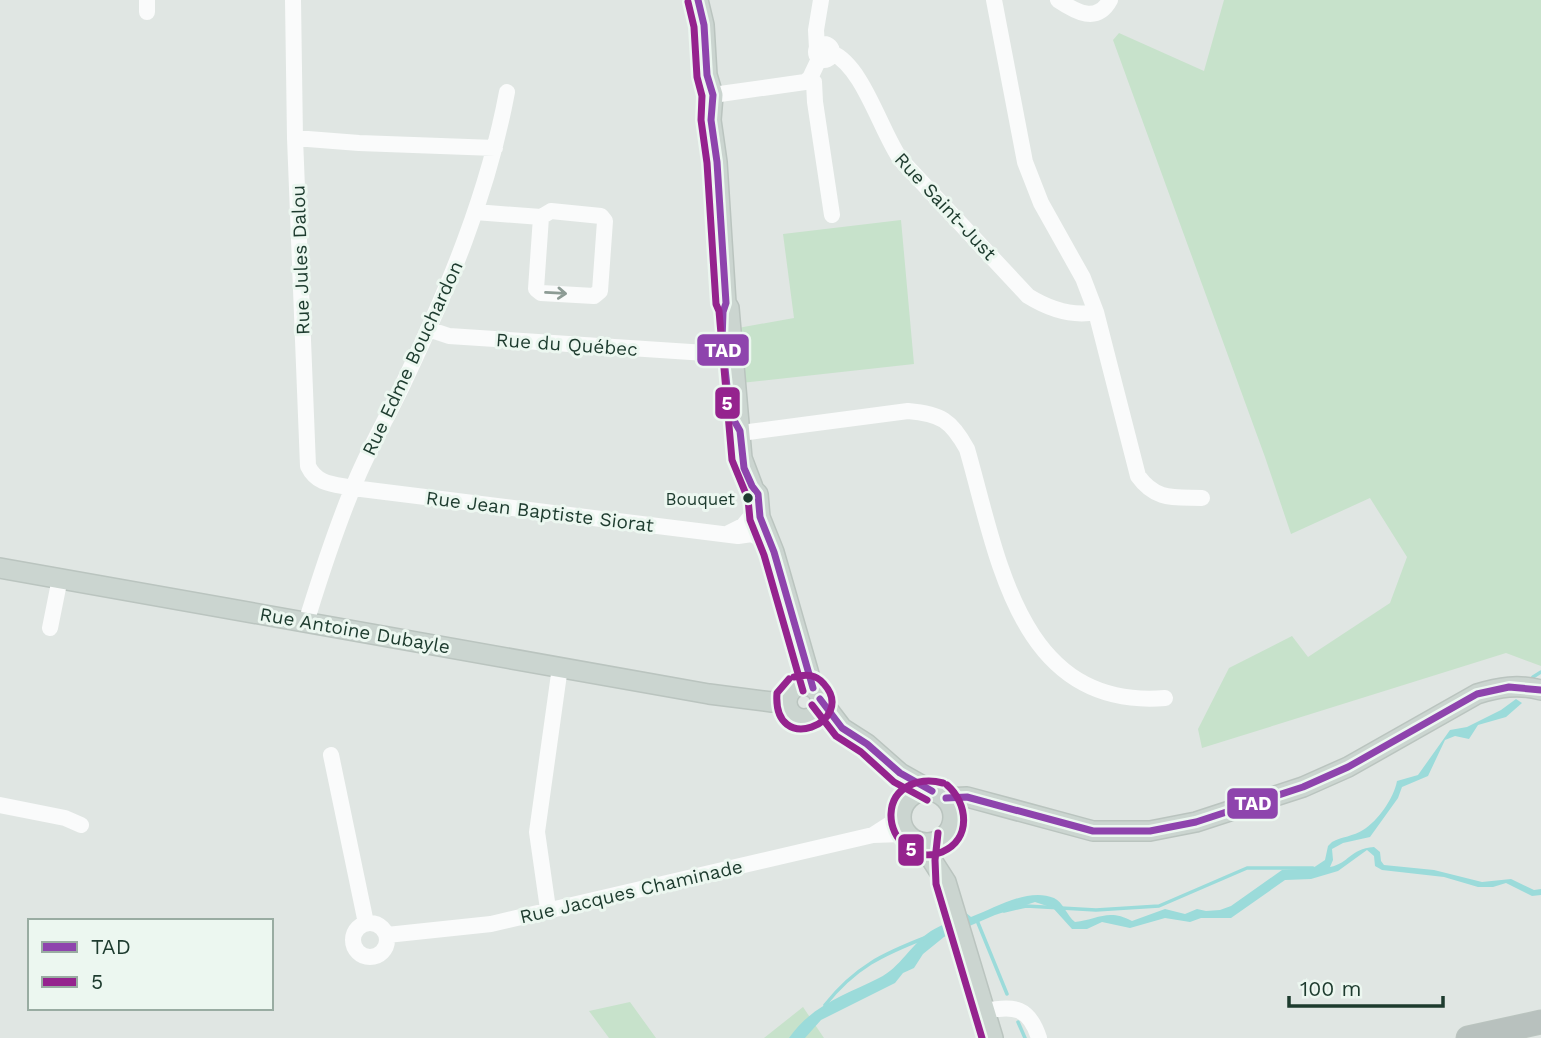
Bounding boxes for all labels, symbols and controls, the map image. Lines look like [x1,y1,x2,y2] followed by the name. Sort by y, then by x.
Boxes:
[890,148,1001,265] street label: Rue Saint-Just
[286,185,315,335] street label: Rue Jules Dalou
[357,257,468,459] street label: Rue Edme Bouchardon
[544,287,567,300] one-way arrow
[495,328,639,361] street label: Rue du Québec
[696,333,750,367] line badge: TAD
[704,339,742,362] text: TAD
[714,386,741,420] line badge: 5
[721,392,733,415] text: 5
[425,486,655,537] street label: Rue Jean Baptiste Siorat
[665,489,735,509] place label: Bouquet
[741,491,755,505] marker: Bouquet
[258,602,452,659] street label: Rue Antoine Dubayle
[1226,787,1279,820] line badge: TAD
[1234,792,1272,815] text: TAD
[897,833,925,867] line badge: 5
[905,838,917,861] text: 5
[517,855,745,928] street label: Rue Jacques Chaminade
[28,919,273,1010] legend
[91,934,131,959] text: TAD
[1289,964,1443,1008] scale bar
[91,969,103,994] text: 5
[1300,976,1362,1001] text: 100 m

